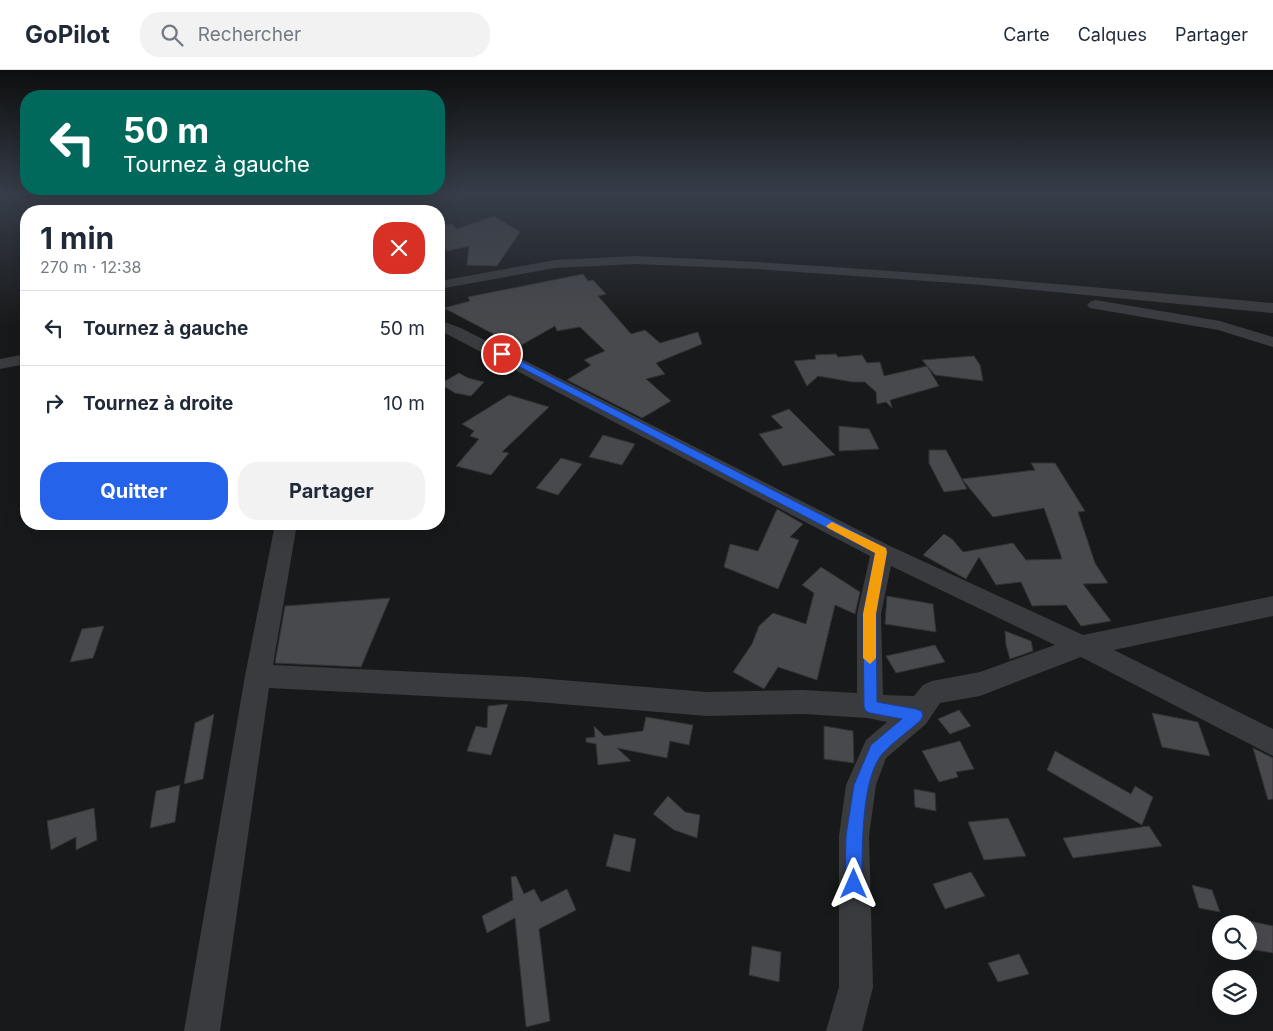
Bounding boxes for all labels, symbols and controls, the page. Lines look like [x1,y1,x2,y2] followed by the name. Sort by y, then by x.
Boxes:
[140,12,490,57] search box
[25,20,110,49] text: GoPilot
[158,21,186,49] icon: search
[198,23,301,46] text: Rechercher
[1003,24,1050,45] text: Carte
[1078,24,1147,45] text: Calques
[1175,24,1248,45] text: Partager
[123,109,209,151] text: 50 m
[40,110,105,175] icon: left
[123,151,310,177] text: Tournez à gauche
[40,220,114,256] text: 1 min
[373,222,425,274] button: close
[40,257,141,277] text: 270 m · 12:38
[40,314,68,342] icon: left
[83,317,248,340] text: Tournez à gauche
[379,317,425,340] text: 50 m
[481,333,523,375] pin
[488,340,516,368] icon: arrive
[40,389,68,417] icon: right
[83,392,233,415] text: Tournez à droite
[383,392,425,415] text: 10 m
[40,462,228,520] button: Quitter
[238,462,425,520] button: Partager
[827,857,879,909] position arrow
[1212,915,1257,1015] map controls
[1212,915,1257,960] button: search
[1212,970,1257,1015] button: layers

